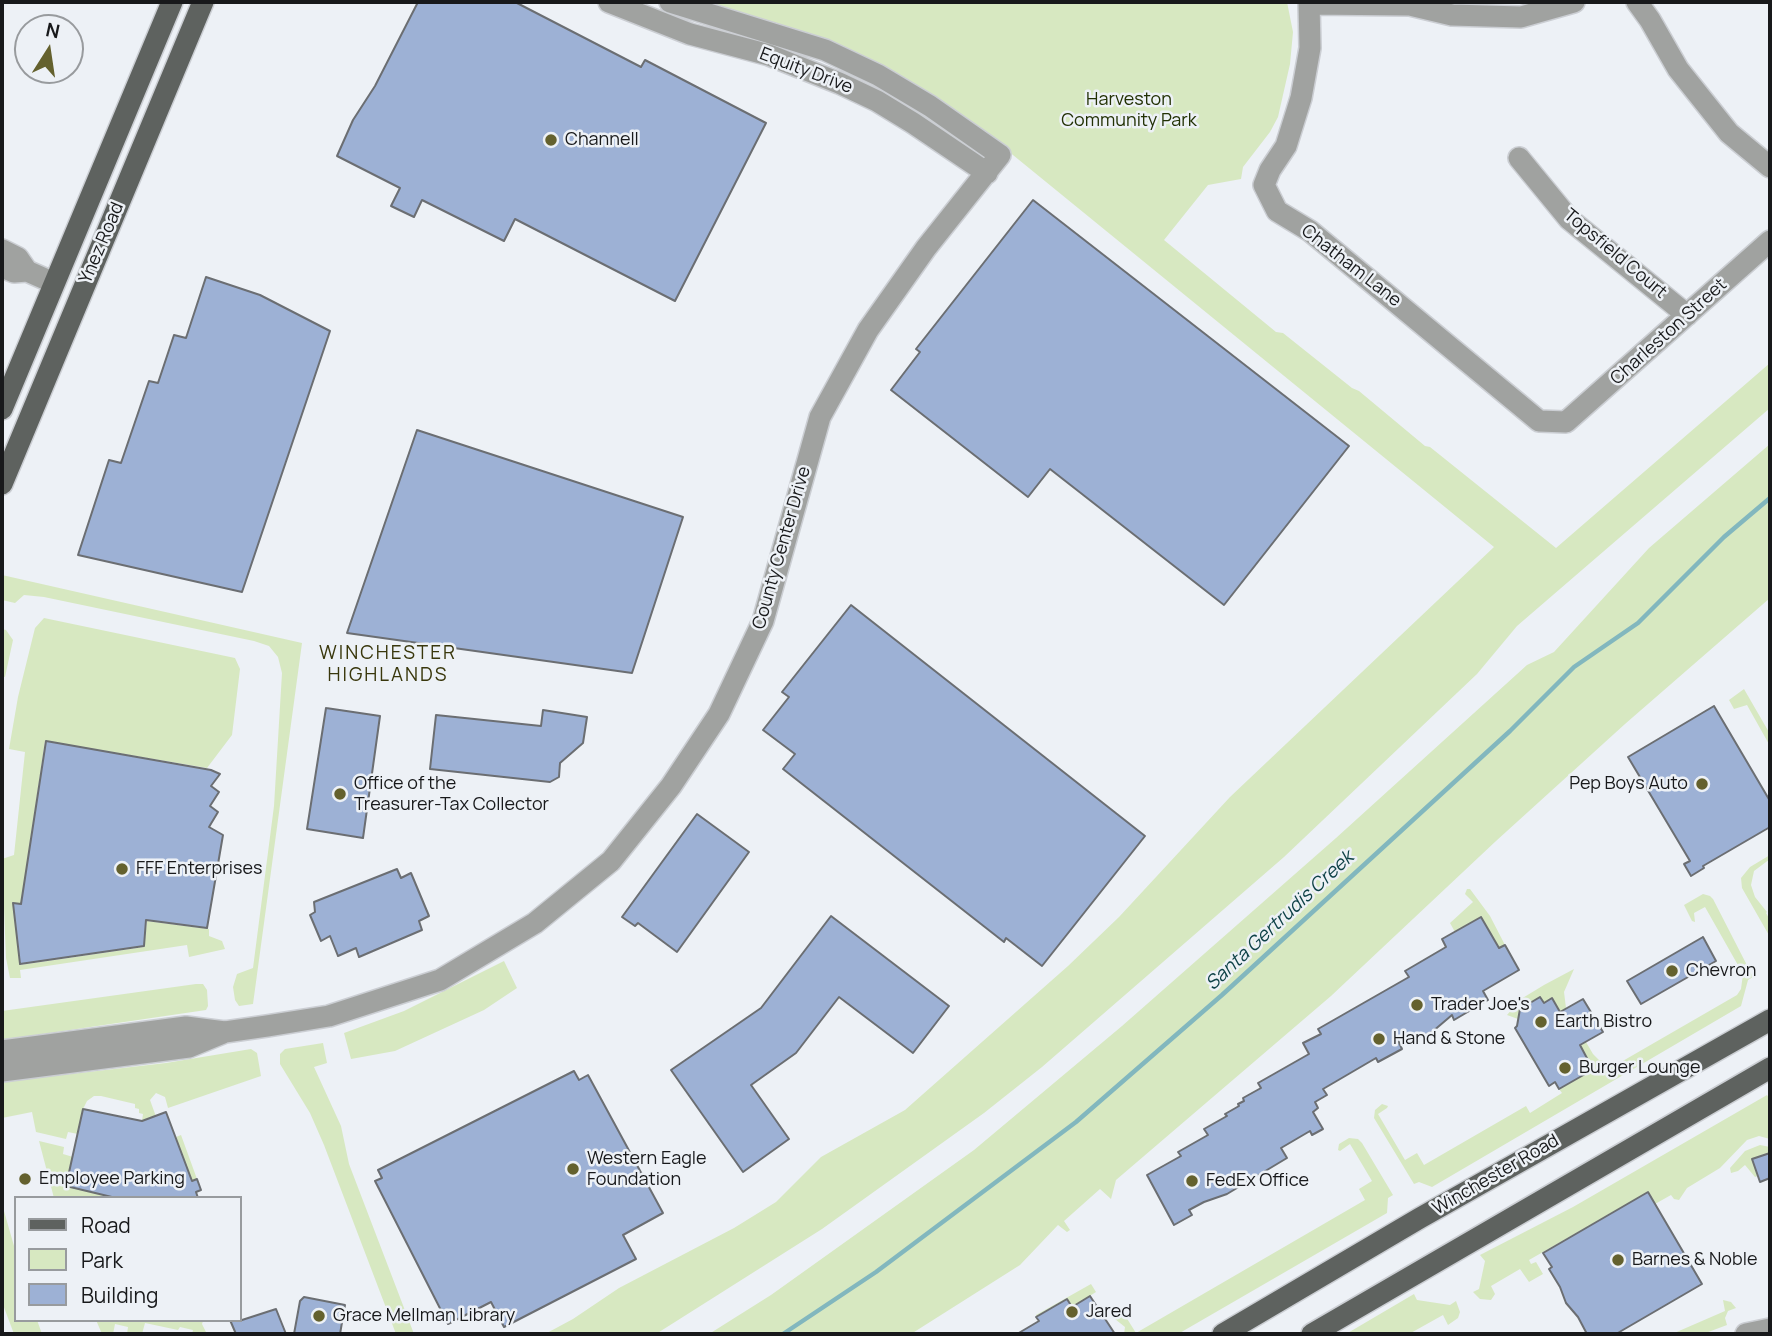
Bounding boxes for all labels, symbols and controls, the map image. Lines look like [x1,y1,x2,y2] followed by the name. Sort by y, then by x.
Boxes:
[14,14,84,84] north arrow
[44,16,62,45] text: N
[756,43,856,99] street label: Equity Drive
[1061,89,1197,132] park label: Harveston Community Park
[565,129,639,151] place label: Channell
[543,132,559,148] marker: Channell
[75,199,129,287] street label: Ynez Road
[1559,205,1671,303] street label: Topsfield Court
[1297,220,1405,312] street label: Chatham Lane
[1606,274,1732,390] street label: Charleston Street
[748,464,816,632] street label: County Center Drive
[320,643,456,687] district label: WINCHESTER HIGHLANDS
[354,773,549,816] place label: Office of the Treasurer-Tax Collector
[1569,773,1688,795] place label: Pep Boys Auto
[1694,776,1710,792] marker: Pep Boys Auto
[332,786,348,802] marker: Office of the Treasurer-Tax Collector
[1201,847,1359,995] water label: Santa Gertrudis Creek
[136,858,262,880] place label: FFF Enterprises
[114,861,130,877] marker: FFF Enterprises
[1686,960,1757,982] place label: Chevron
[1664,963,1680,979] marker: Chevron
[1431,994,1530,1016] place label: Trader Joe's
[1409,997,1425,1013] marker: Trader Joe's
[1555,1011,1652,1033] place label: Earth Bistro
[1533,1014,1549,1030] marker: Earth Bistro
[1393,1028,1505,1050] place label: Hand & Stone
[1371,1031,1387,1047] marker: Hand & Stone
[1579,1057,1701,1079] place label: Burger Lounge
[1557,1060,1573,1076] marker: Burger Lounge
[1429,1130,1563,1220] street label: Winchester Road
[587,1148,707,1190] place label: Western Eagle Foundation
[565,1161,581,1177] marker: Western Eagle Foundation
[39,1168,185,1190] place label: Employee Parking
[1206,1170,1309,1192] place label: FedEx Office
[17,1171,33,1187] marker: Employee Parking
[1184,1173,1200,1189] marker: FedEx Office
[14,1196,242,1322] legend
[81,1211,131,1239] text: Road
[81,1246,123,1274] text: Park
[1632,1249,1757,1271] place label: Barnes & Noble
[1610,1252,1626,1268] marker: Barnes & Noble
[81,1281,158,1309] text: Building
[1086,1301,1132,1323] place label: Jared
[1064,1304,1080,1320] marker: Jared
[333,1305,515,1327] place label: Grace Mellman Library
[311,1308,327,1324] marker: Grace Mellman Library

